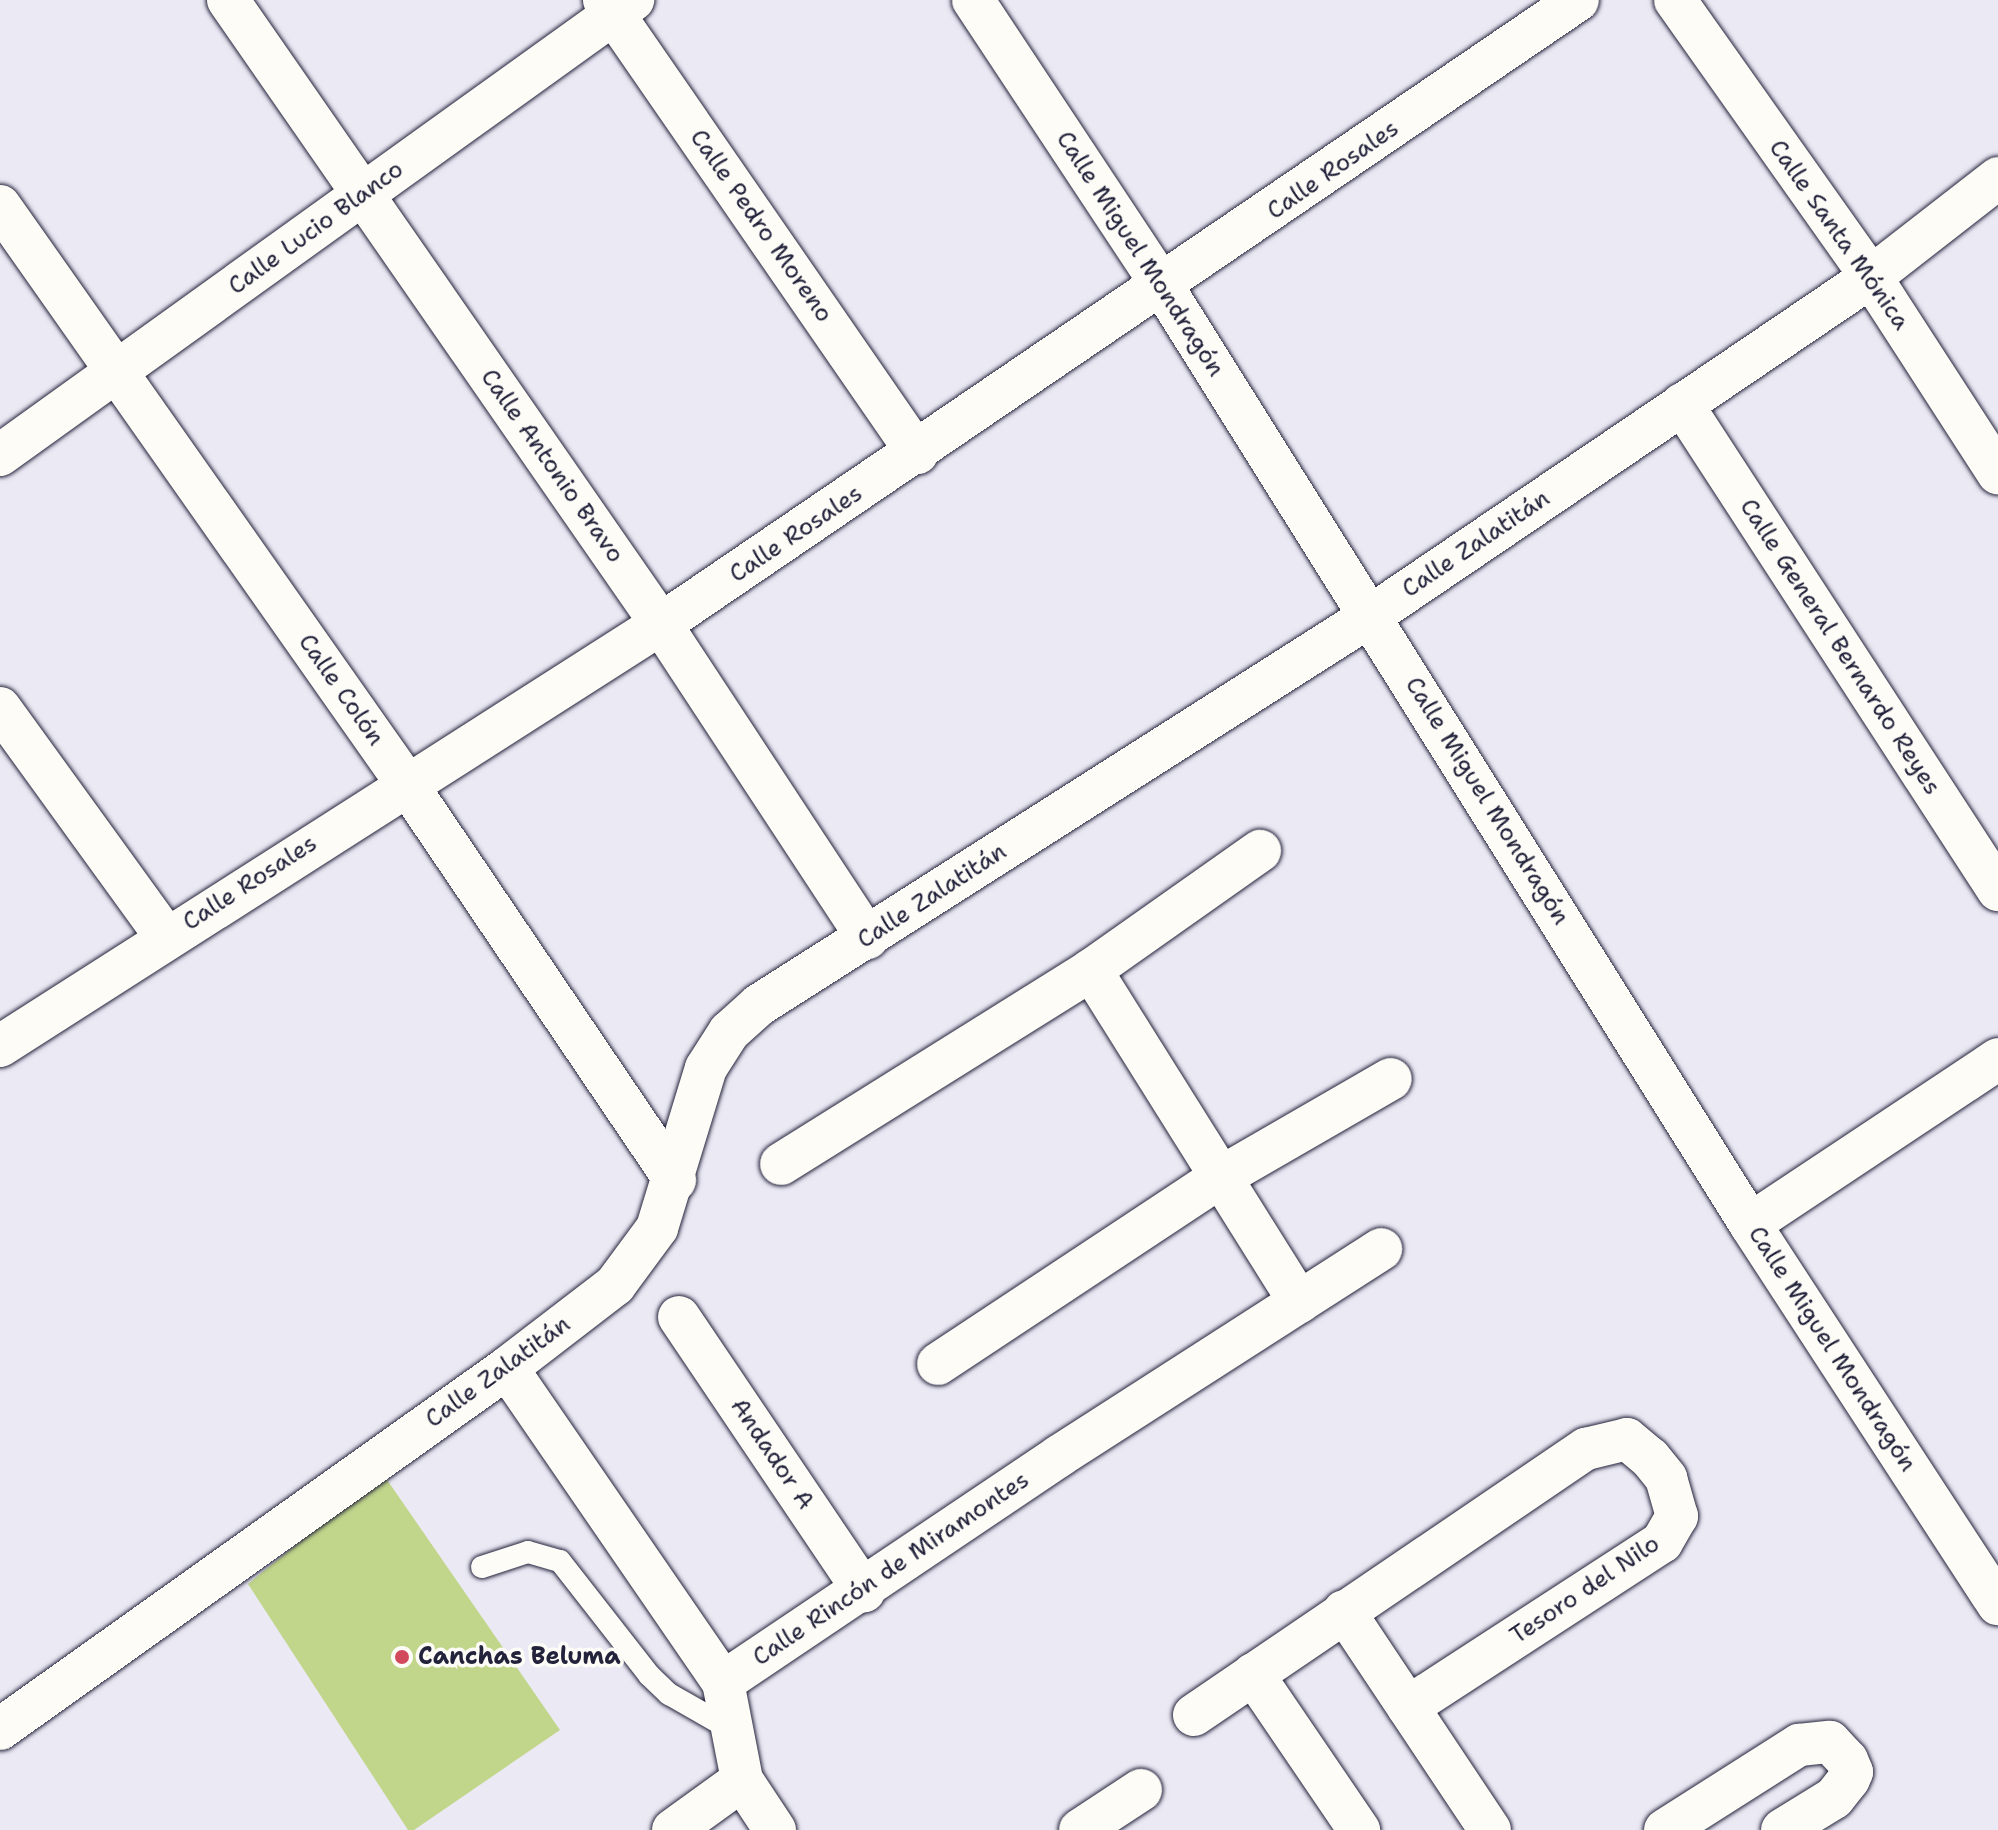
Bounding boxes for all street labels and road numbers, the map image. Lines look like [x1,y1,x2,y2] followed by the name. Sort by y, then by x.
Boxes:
[1262,114,1404,226] street label: Calle Rosales
[684,124,838,328] street label: Calle Pedro Moreno
[1050,126,1230,382] street label: Calle Miguel Mondragón
[1763,134,1915,336] street label: Calle Santa Mónica
[223,155,409,301] street label: Calle Lucio Blanco
[474,364,630,568] street label: Calle Antonio Bravo
[724,479,868,589] street label: Calle Rosales
[1397,484,1555,604] street label: Calle Zalatitán
[1733,494,1947,800] street label: Calle General Bernardo Reyes
[292,629,390,751] street label: Calle Colón
[1399,672,1575,930] street label: Calle Miguel Mondragón
[178,829,322,937] street label: Calle Rosales
[852,837,1012,955] street label: Calle Zalatitán
[1742,1221,1922,1477] street label: Calle Miguel Mondragón
[420,1310,576,1434] street label: Calle Zalatitán
[724,1393,820,1515] street label: Andador A
[747,1466,1035,1672] street label: Calle Rincón de Miramontes
[1505,1529,1665,1651] street label: Tesoro del Nilo

